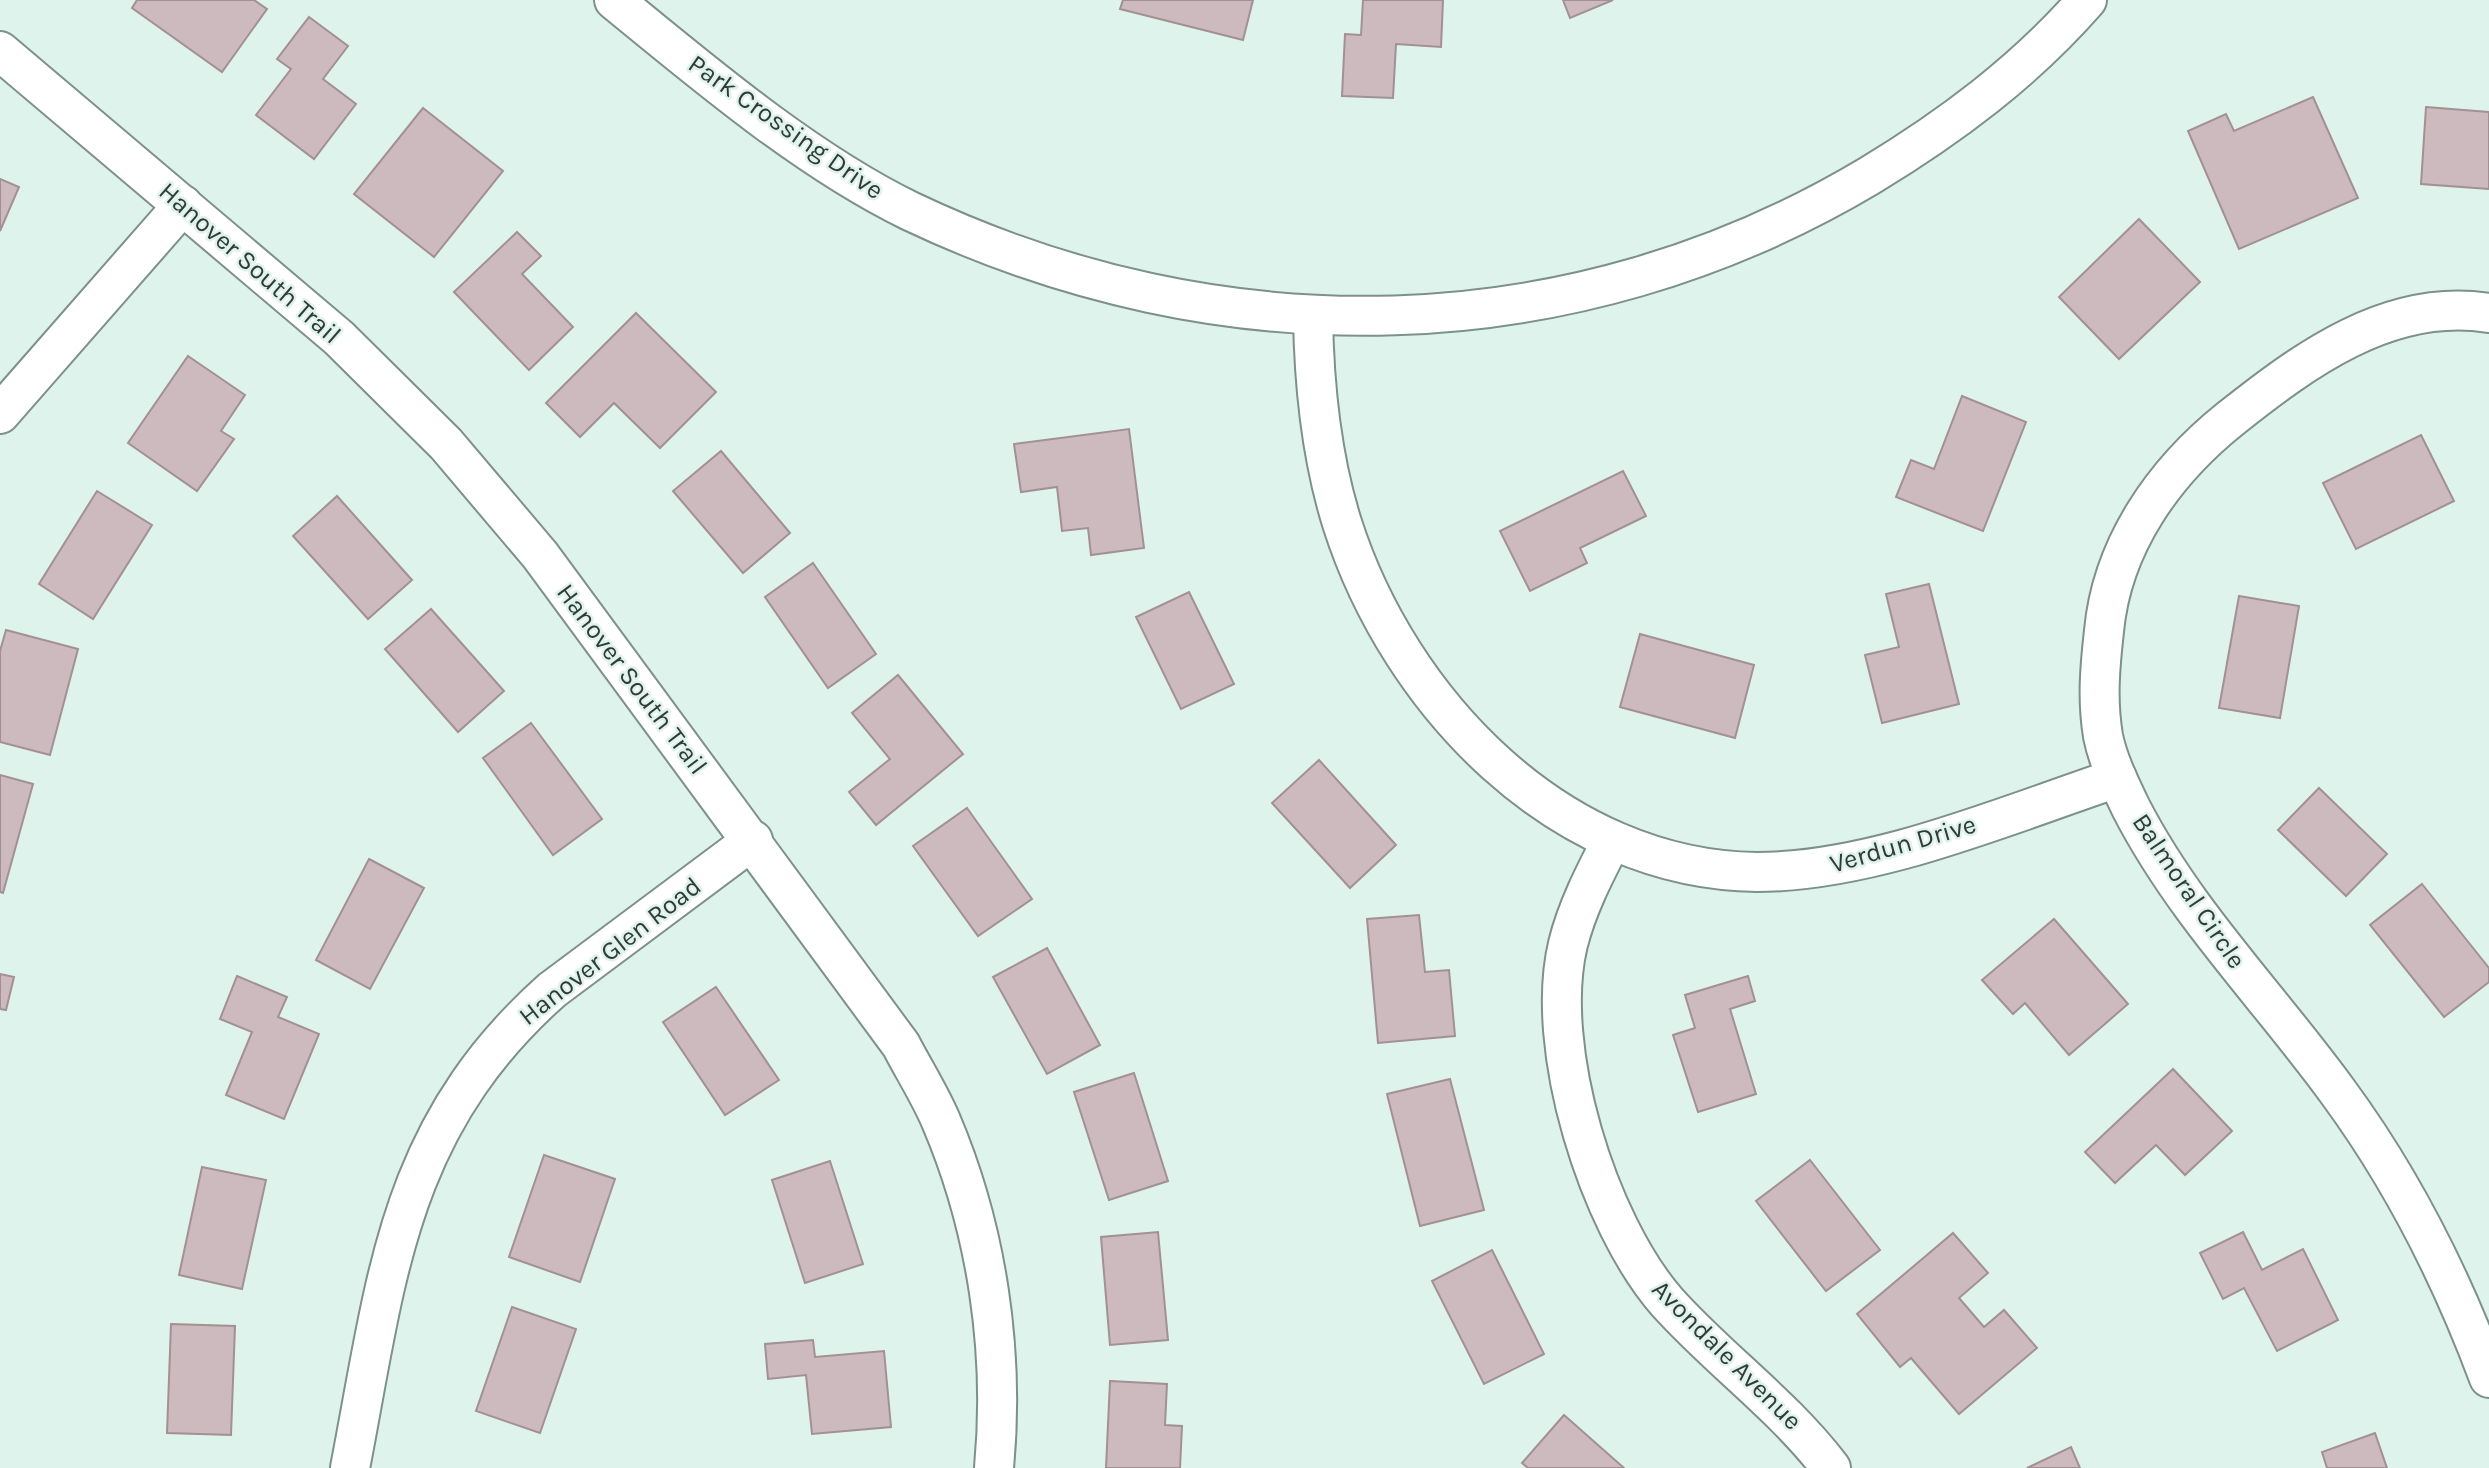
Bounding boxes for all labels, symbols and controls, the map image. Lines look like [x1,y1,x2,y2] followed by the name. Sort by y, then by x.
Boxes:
[683,48,889,206] street label: Park Crossing Drive
[153,176,347,350] street label: Hanover South Trail
[550,578,714,780] street label: Hanover South Trail
[2126,807,2252,975] street label: Balmoral Circle
[1826,808,1980,880] street label: Verdun Drive
[513,870,707,1032] street label: Hanover Glen Road
[1646,1274,1808,1436] street label: Avondale Avenue

